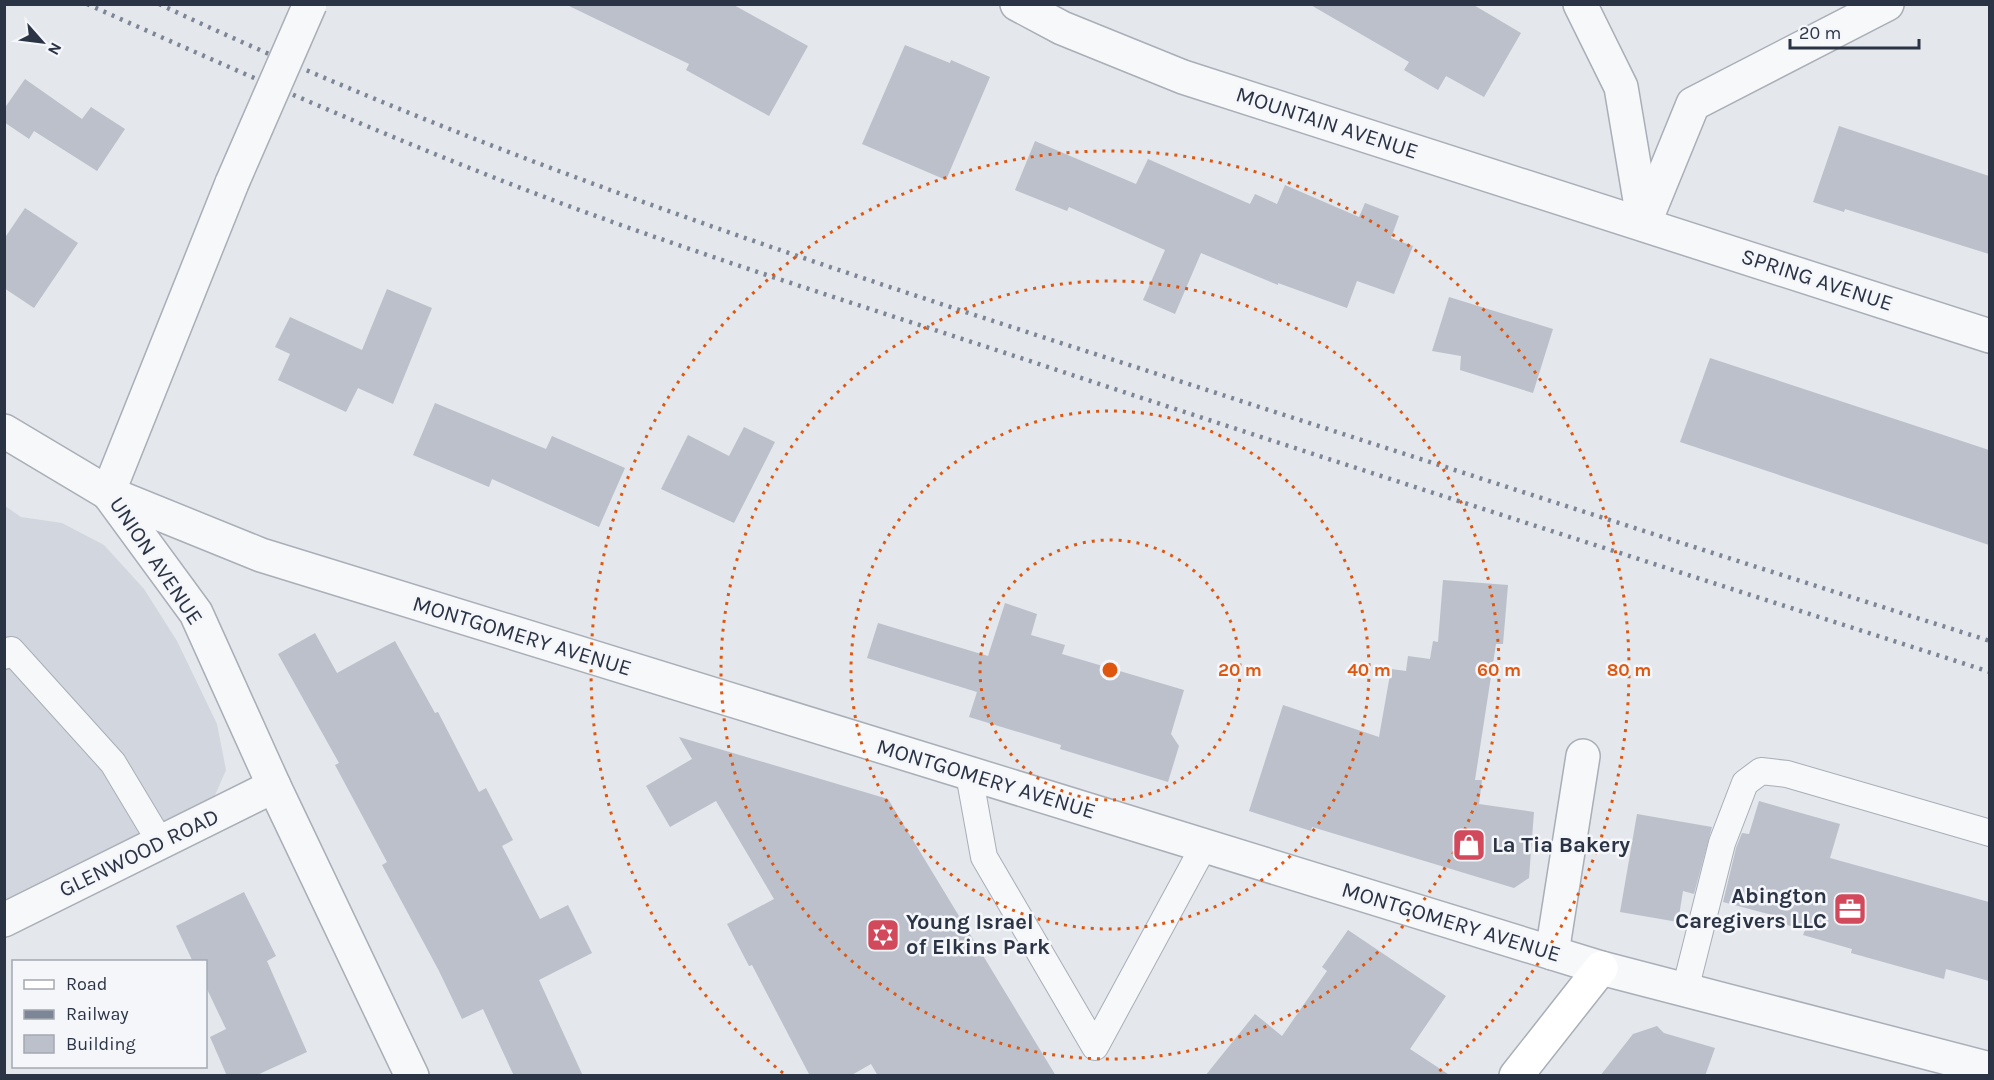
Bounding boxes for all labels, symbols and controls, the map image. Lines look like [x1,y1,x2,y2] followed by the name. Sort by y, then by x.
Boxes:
[12,12,72,72] north arrow
[1790,12,1919,50] scale bar
[1799,22,1841,44] text: 20 m
[44,39,66,58] text: N
[1233,81,1421,165] street label: MOUNTAIN AVENUE
[1738,243,1896,317] street label: SPRING AVENUE
[104,492,208,630] street label: UNION AVENUE
[409,590,635,682] street label: MONTGOMERY AVENUE
[1218,659,1262,681] text: 20 m
[1347,659,1391,681] text: 40 m
[1477,659,1521,681] text: 60 m
[1607,659,1651,681] text: 80 m
[1100,660,1120,680] centre of rings
[873,733,1099,825] street label: MONTGOMERY AVENUE
[55,803,223,903] street label: GLENWOOD ROAD
[1451,827,1487,863] shop icon: La Tia Bakery
[1492,832,1630,858] place label: La Tia Bakery
[1338,876,1564,968] street label: MONTGOMERY AVENUE
[1675,883,1827,934] place label: Abington Caregivers LLC
[1832,891,1868,927] office icon: Abington Caregivers LLC
[906,909,1050,960] place label: Young Israel of Elkins Park
[865,917,901,953] synagogue icon: Young Israel of Elkins Park
[12,960,207,1068] legend
[66,973,107,995] text: Road
[66,1003,129,1025] text: Railway
[66,1033,136,1055] text: Building

